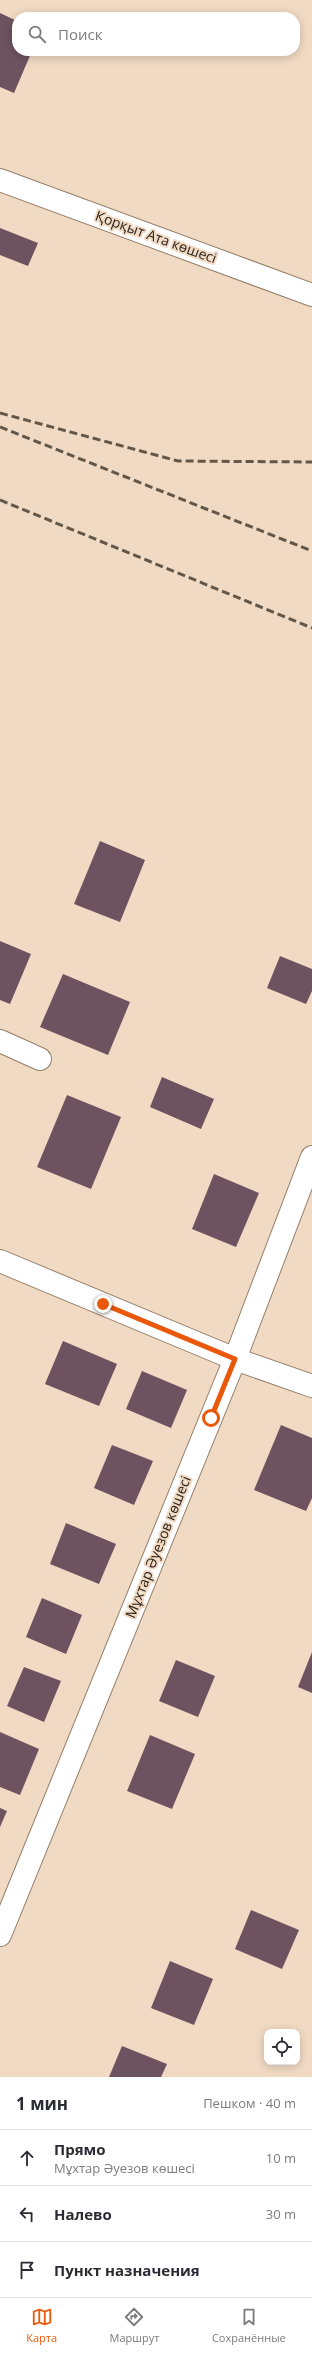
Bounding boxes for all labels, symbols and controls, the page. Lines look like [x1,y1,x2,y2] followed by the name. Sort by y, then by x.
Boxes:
[12,12,300,56] search box
[26,23,48,45] icon: search
[58,24,102,44] text: Поиск
[93,206,220,267] street label: Қорқыт Ата көшесі
[94,1295,112,1313] route end
[202,1409,220,1427] route start
[120,1473,195,1621] street label: Мұхтар Әуезов көшесі
[264,2029,300,2065] map controls
[264,2029,300,2065] button: locate
[16,2092,68,2115] text: 1 мин
[203,2094,296,2112] text: Пешком · 40 m
[54,2139,106,2159] text: Прямо
[16,2147,38,2169] icon: ahead
[266,2149,296,2167] text: 10 m
[54,2159,195,2177] text: Мұхтар Әуезов көшесі
[16,2203,38,2225] icon: left
[54,2204,112,2224] text: Налево
[266,2205,296,2223] text: 30 m
[16,2259,38,2281] icon: arrive
[54,2260,200,2280] text: Пункт назначения
[26,2306,57,2345] tab: Карта
[110,2306,159,2345] tab: Маршрут
[212,2306,286,2345] tab: Сохранённые

